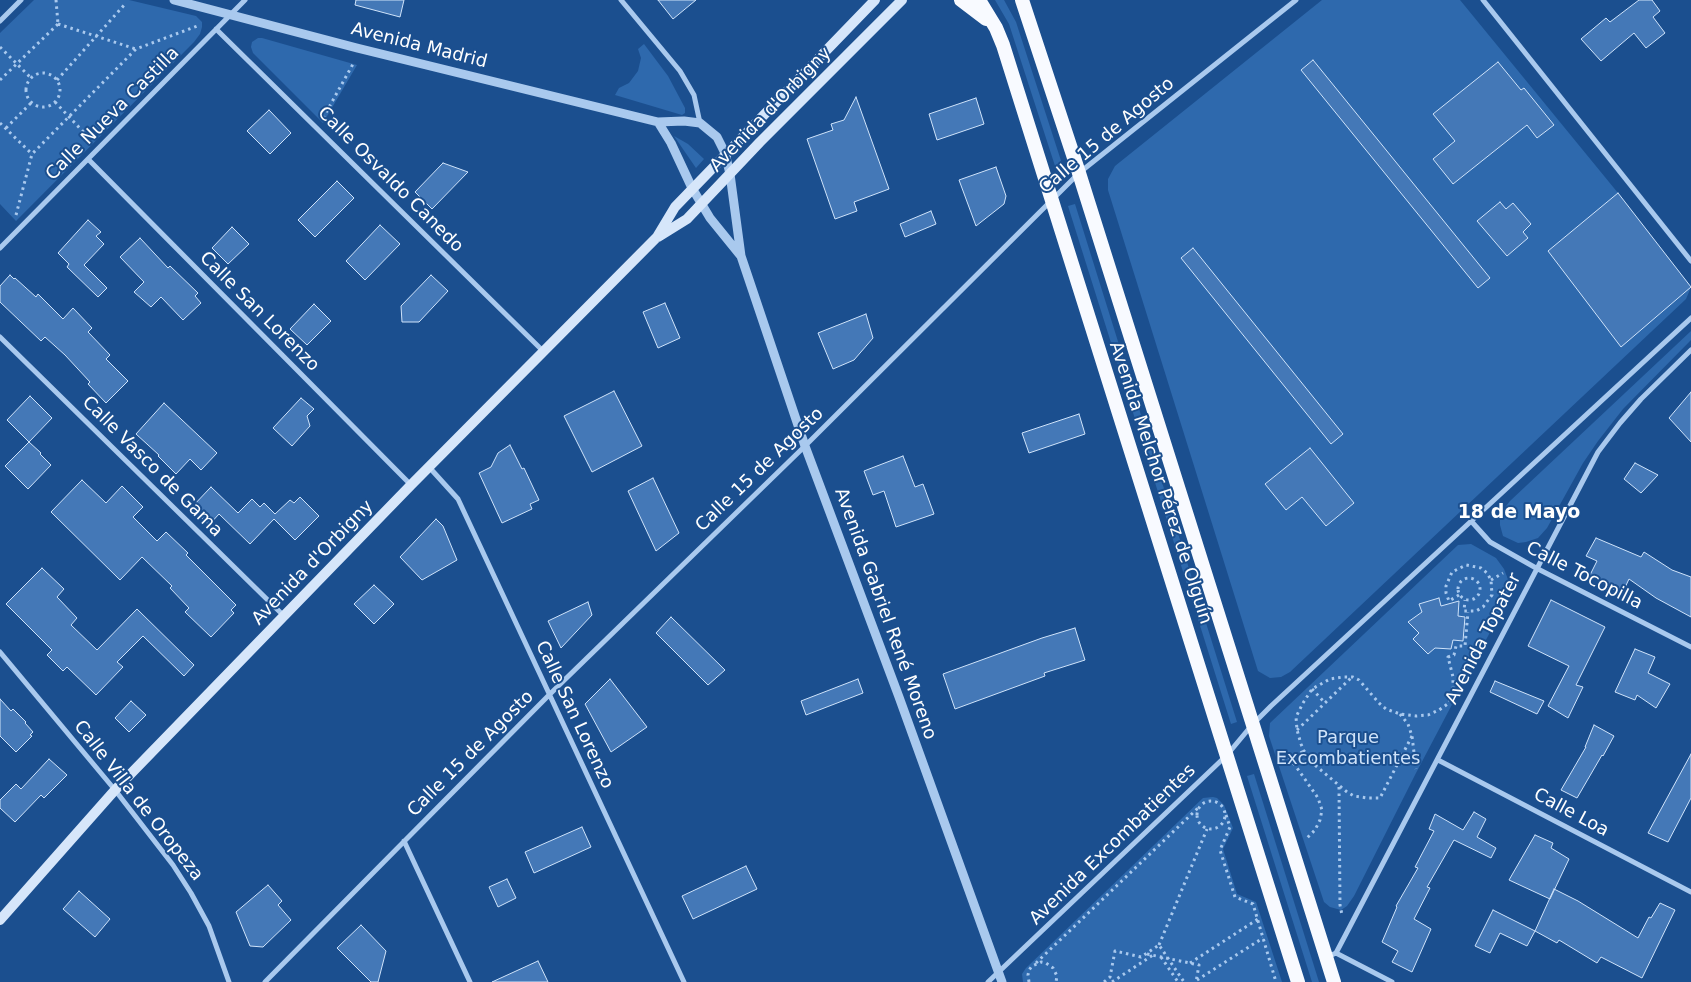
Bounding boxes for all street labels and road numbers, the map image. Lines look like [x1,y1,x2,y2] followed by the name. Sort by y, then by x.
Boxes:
[349,19,489,73] street label: Avenida Madrid
[42,43,184,185] street label: Calle Nueva Castilla
[706,43,836,177] street label: Avenida d'Orbigny
[1035,73,1179,199] street label: Calle 15 de Agosto
[313,103,467,257] street label: Calle Osvaldo Canedo
[195,248,323,376] street label: Calle San Lorenzo
[1104,339,1216,627] street label: Avenida Melchor Pérez de Olguín
[77,392,227,542] street label: Calle Vasco de Gama
[692,403,828,537] street label: Calle 15 de Agosto
[829,485,941,743] street label: Avenida Gabriel René Moreno
[248,496,378,630] street label: Avenida d'Orbigny
[1522,537,1646,615] street label: Calle Tocopilla
[1442,570,1526,708] street label: Avenida Topater
[530,638,618,792] street label: Calle San Lorenzo
[403,686,539,822] street label: Calle 15 de Agosto
[69,717,207,885] street label: Calle Villa de Oropeza
[1026,760,1200,930] street label: Avenida Excombatientes
[1530,784,1612,842] street label: Calle Loa

